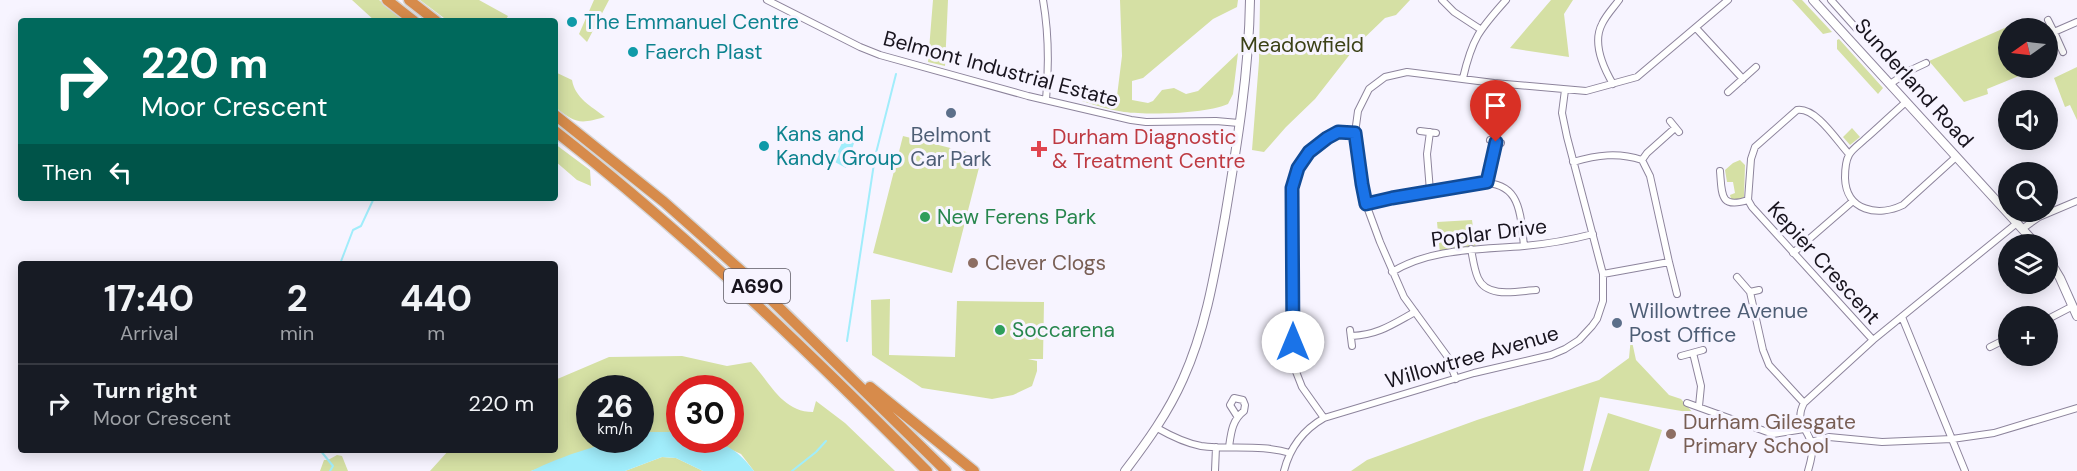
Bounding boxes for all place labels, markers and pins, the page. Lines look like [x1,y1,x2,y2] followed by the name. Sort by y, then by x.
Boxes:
[584,8,799,36] place label: The Emmanuel Centre
[565,15,579,29] marker: The Emmanuel Centre
[645,38,763,66] place label: Faerch Plast
[626,45,640,59] marker: Faerch Plast
[1470,80,1521,142] pin
[944,106,958,120] marker: Belmont Car Park
[776,120,903,172] place label: Kans and Kandy Group
[910,121,992,173] place label: Belmont Car Park
[1052,123,1245,175] place label: Durham Diagnostic & Treatment Centre
[757,139,771,153] marker: Kans and Kandy Group
[1030,140,1048,158] marker: Durham Diagnostic & Treatment Centre
[937,203,1097,231] place label: New Ferens Park
[918,210,932,224] marker: New Ferens Park
[985,249,1106,277] place label: Clever Clogs
[966,256,980,270] marker: Clever Clogs
[1629,297,1808,349] place label: Willowtree Avenue Post Office
[1012,316,1115,344] place label: Soccarena
[1610,316,1624,330] marker: Willowtree Avenue Post Office
[993,323,1007,337] marker: Soccarena
[1683,408,1856,460] place label: Durham Gilesgate Primary School
[1664,427,1678,441] marker: Durham Gilesgate Primary School

